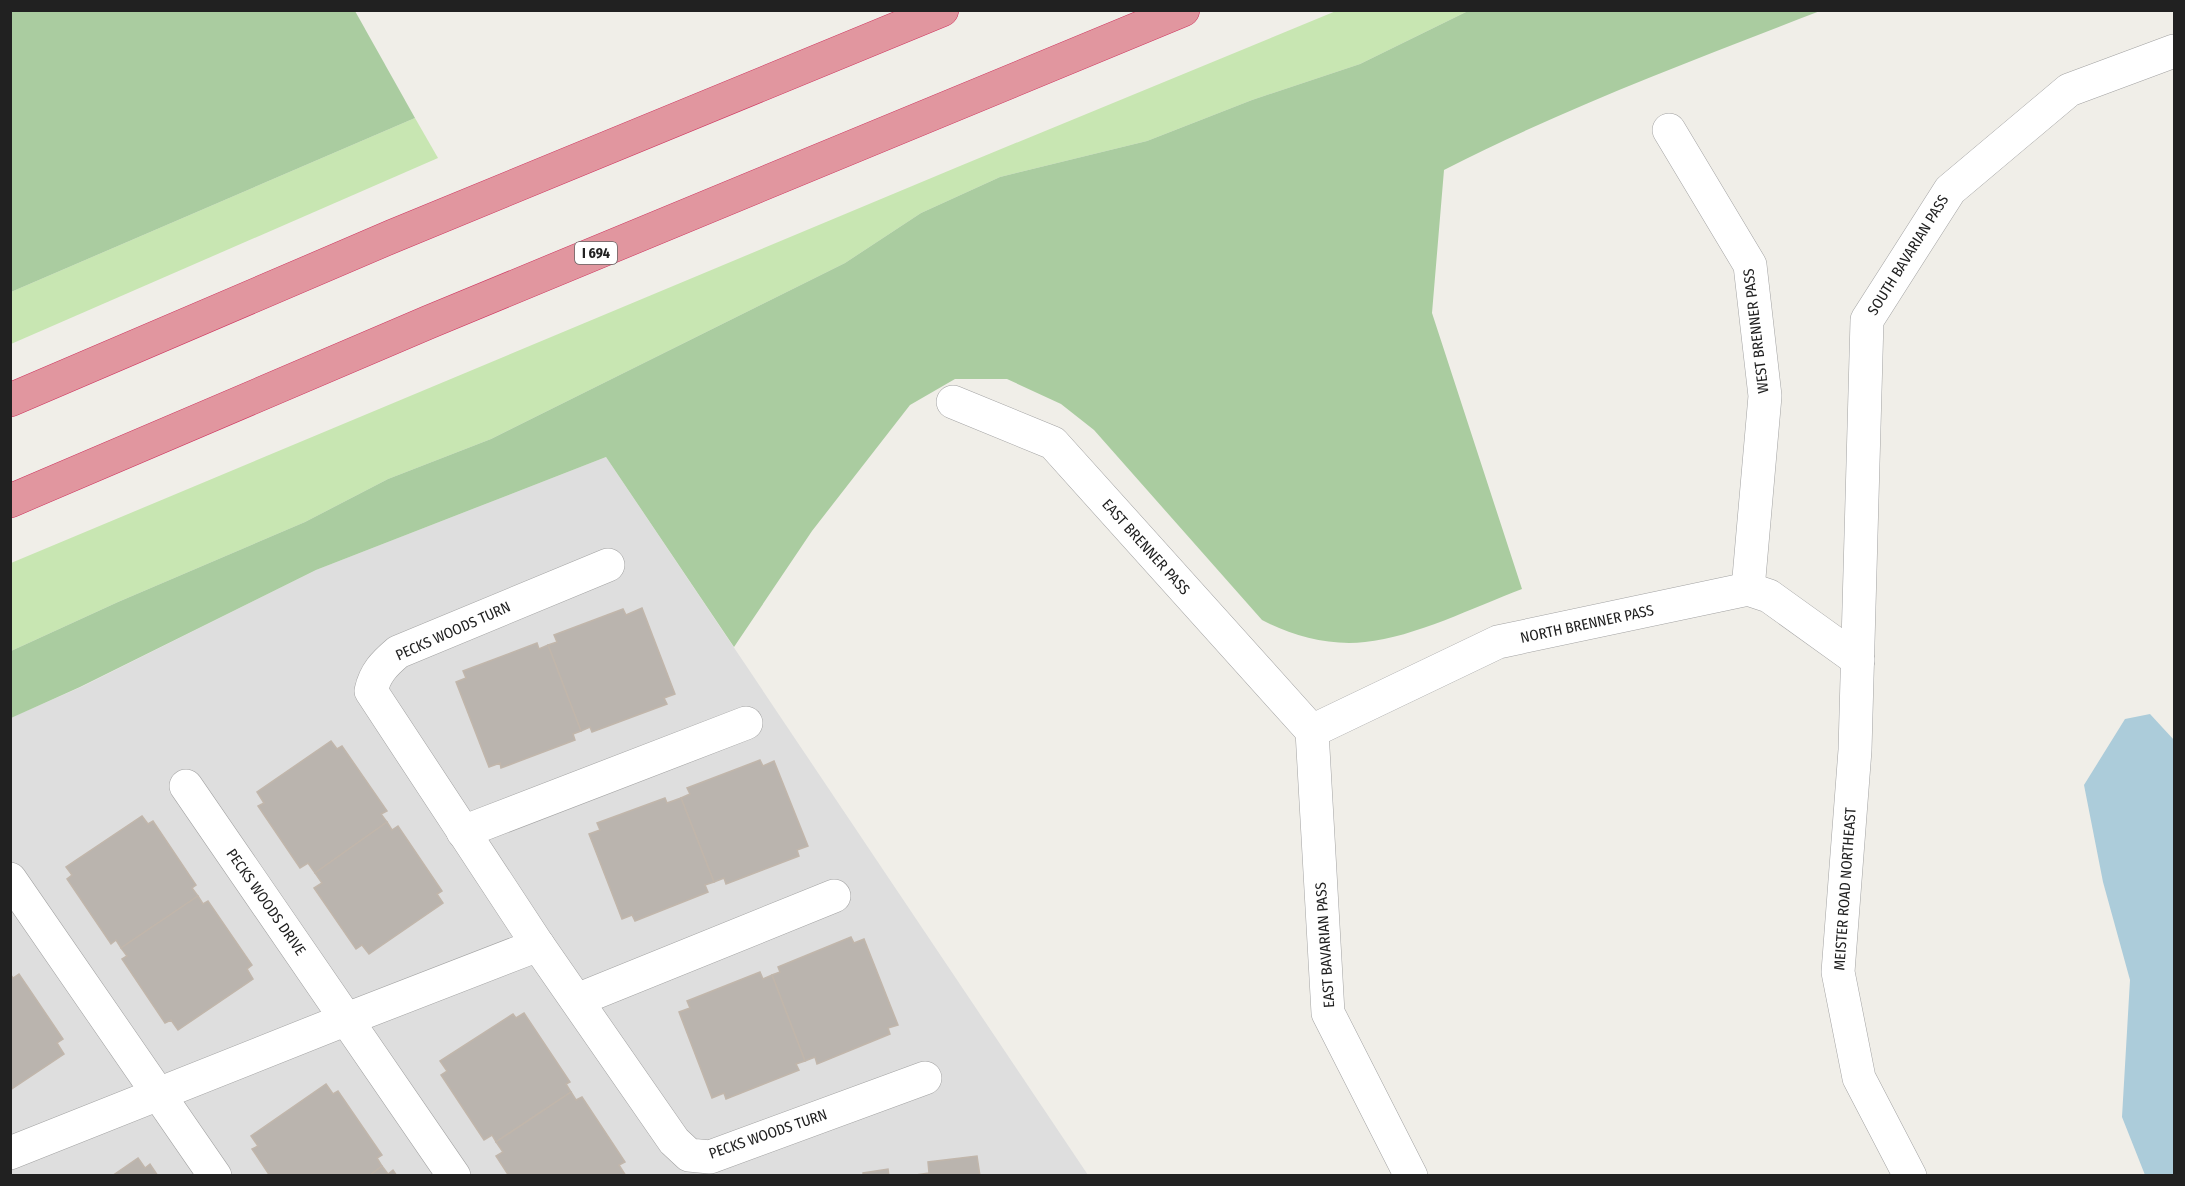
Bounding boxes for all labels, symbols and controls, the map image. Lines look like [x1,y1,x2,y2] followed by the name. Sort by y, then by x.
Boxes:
[1864,191,1952,319] street label: SOUTH BAVARIAN PASS
[575,242,617,264] road number: I 694
[1739,268,1773,394] street label: WEST BRENNER PASS
[1098,495,1194,599] street label: EAST BRENNER PASS
[393,598,513,664] street label: PECKS WOODS TURN
[1519,601,1655,647] street label: NORTH BRENNER PASS
[1830,807,1860,971] street label: MEISTER ROAD NORTHEAST
[222,845,310,959] street label: PECKS WOODS DRIVE
[1312,882,1338,1008] street label: EAST BAVARIAN PASS
[707,1105,829,1163] street label: PECKS WOODS TURN

